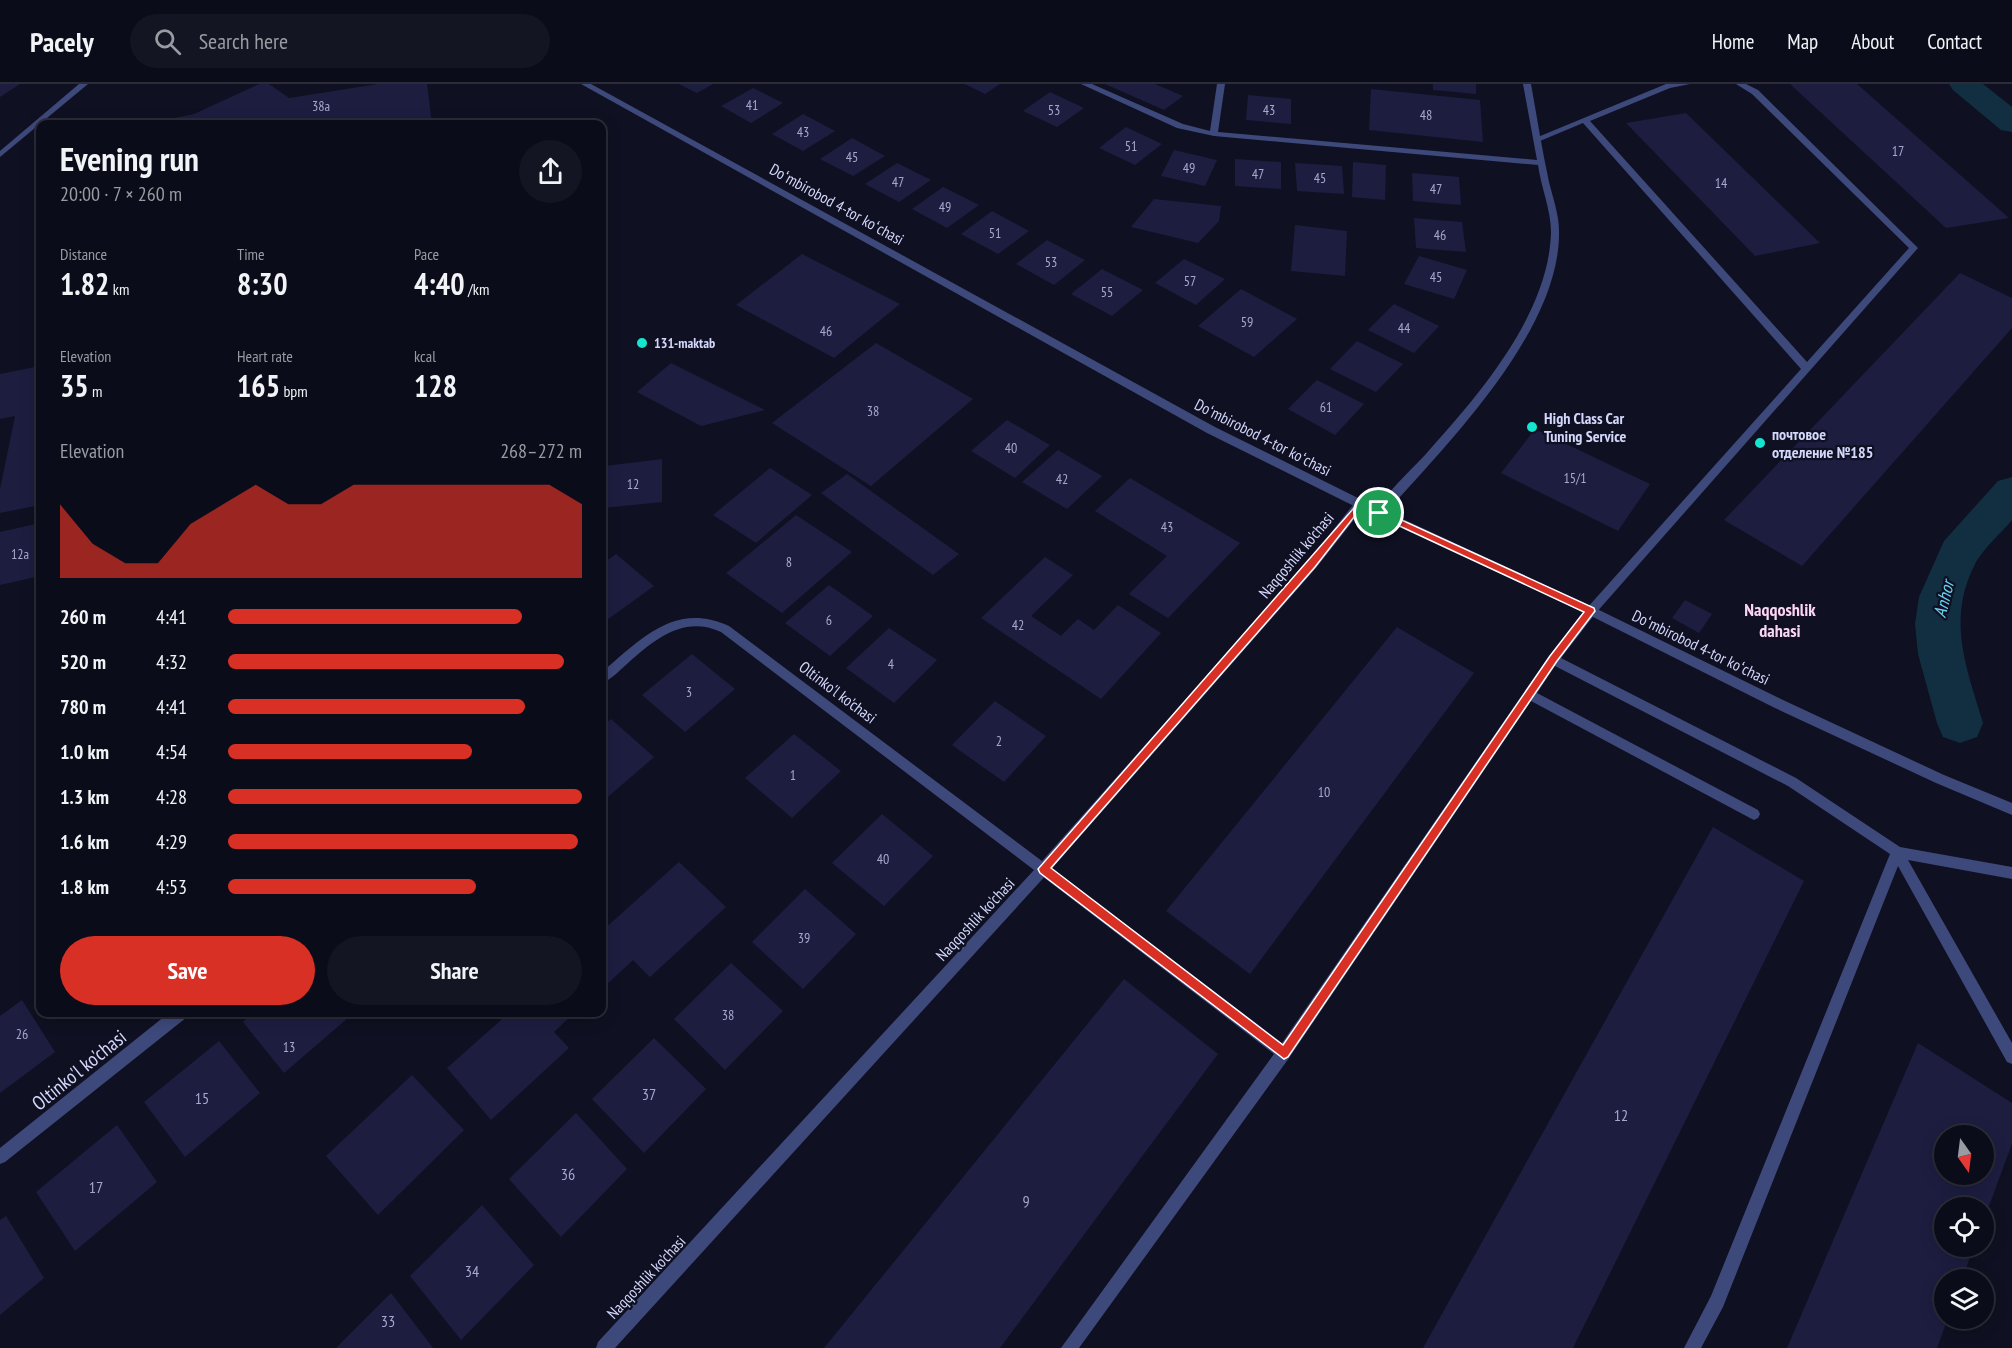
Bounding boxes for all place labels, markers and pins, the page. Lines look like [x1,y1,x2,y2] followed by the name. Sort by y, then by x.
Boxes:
[654,334,715,352] place label: 131-maktab
[635,336,649,350] marker: 131-maktab
[1544,408,1627,446] place label: High Class Car Tuning Service
[1525,420,1539,434] marker: High Class Car Tuning Service
[1772,424,1873,462] place label: почтовое отделение №185
[1753,436,1767,450] marker: почтовое отделение №185
[1353,487,1404,538] pin

